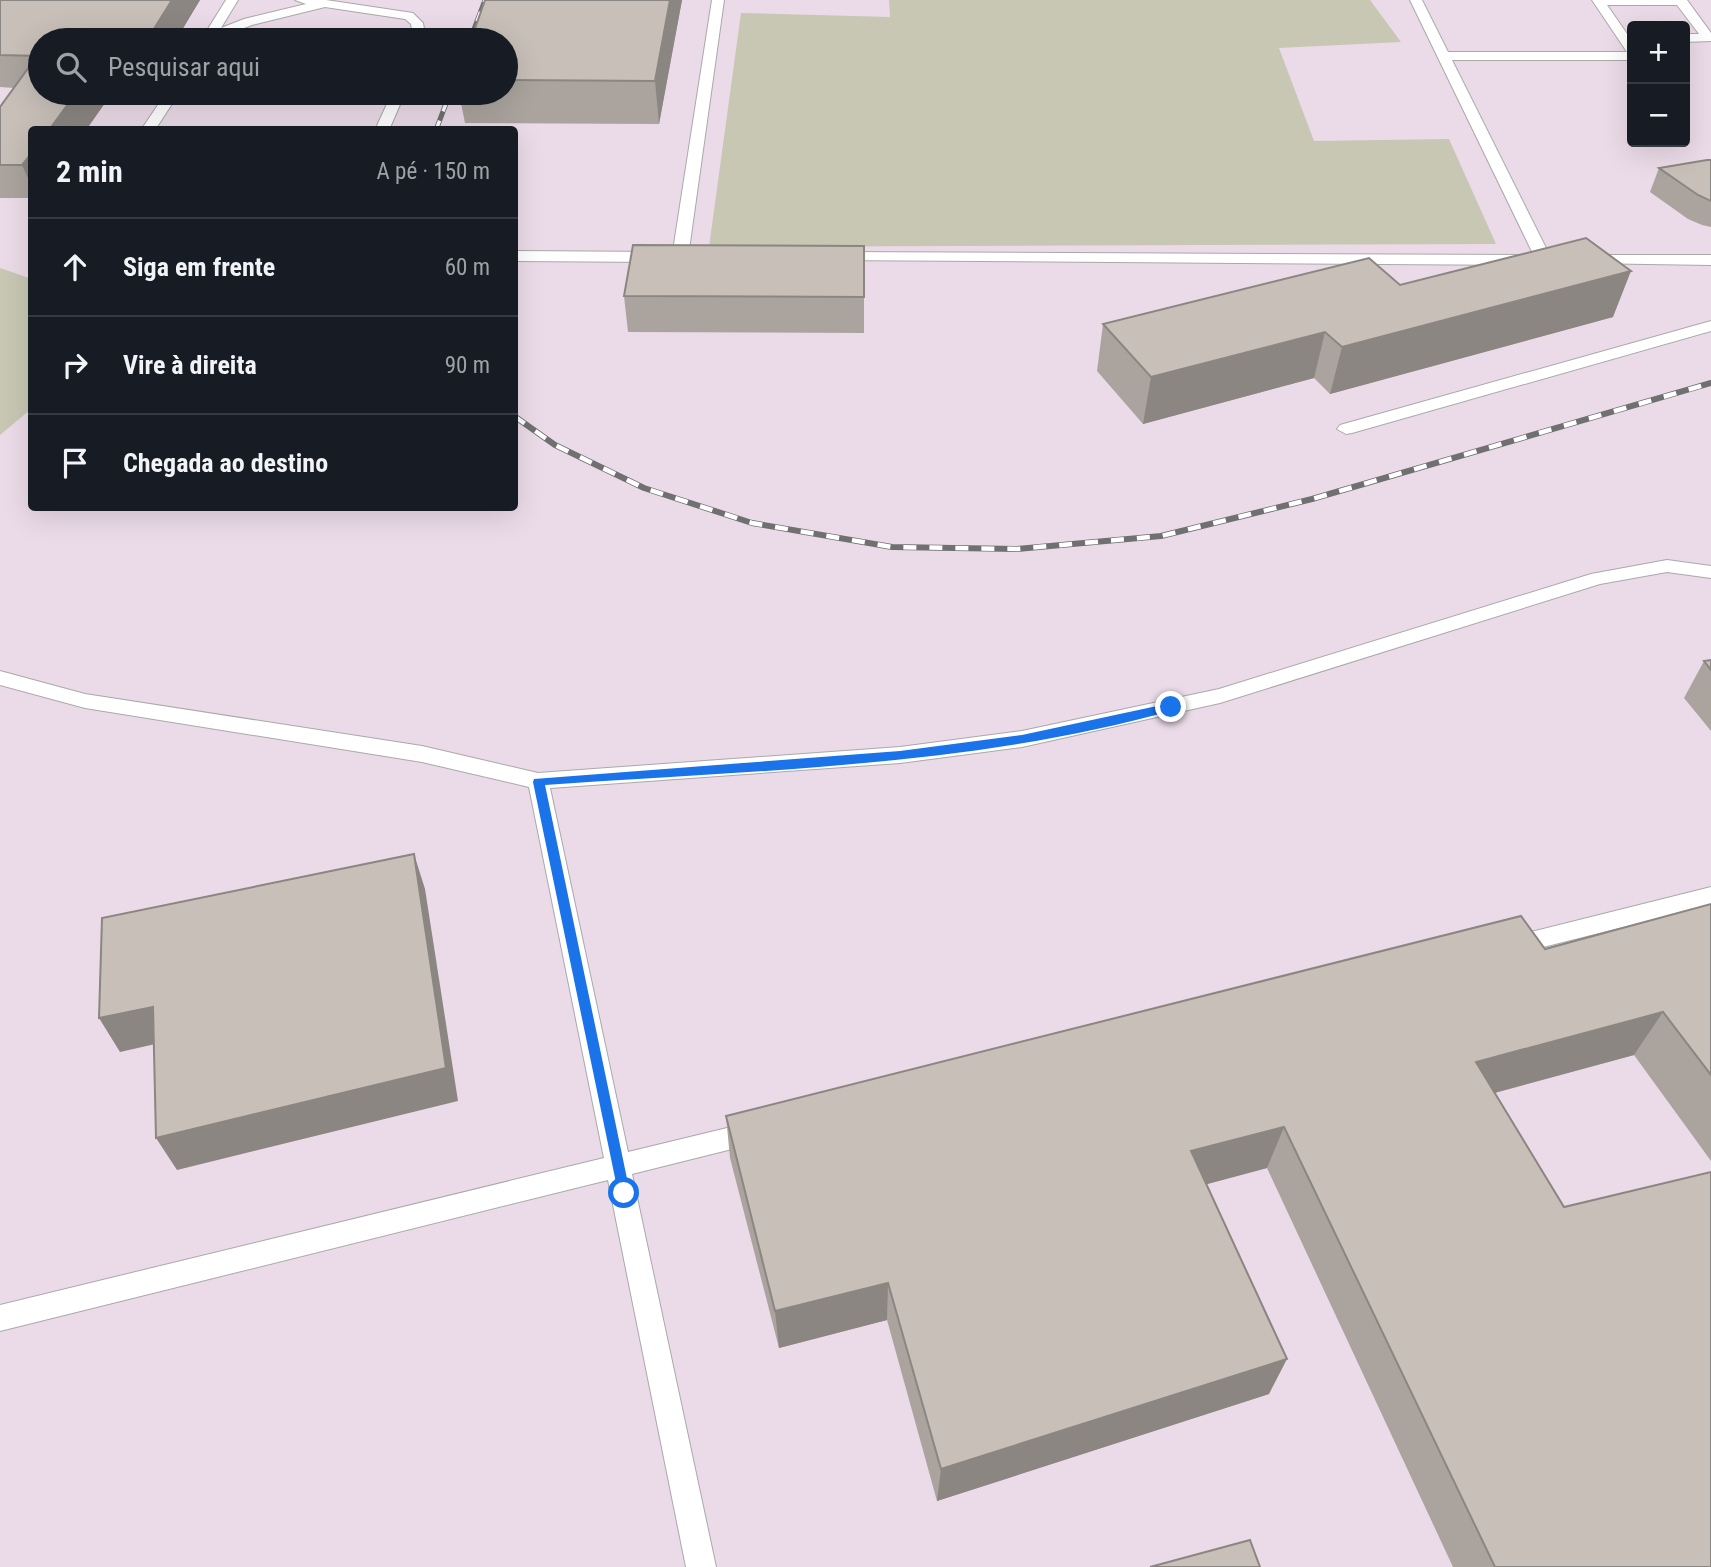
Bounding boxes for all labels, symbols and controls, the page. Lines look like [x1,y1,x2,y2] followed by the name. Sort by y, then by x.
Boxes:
[1627,21,1690,147] map controls
[1627,21,1690,84] button: +
[28,28,518,105] search box
[52,48,90,86] icon: search
[108,52,260,82] text: Pesquisar aqui
[1627,84,1690,147] button: −
[56,154,123,189] text: 2 min
[377,158,490,185] text: A pé · 150 m
[56,248,94,286] icon: ahead
[123,252,275,282] text: Siga em frente
[445,254,490,281] text: 60 m
[56,346,94,384] icon: right
[123,350,257,380] text: Vire à direita
[445,352,490,379] text: 90 m
[56,444,94,482] icon: arrive
[123,448,328,478] text: Chegada ao destino
[1155,691,1186,722] route end
[608,1177,639,1208] route start

